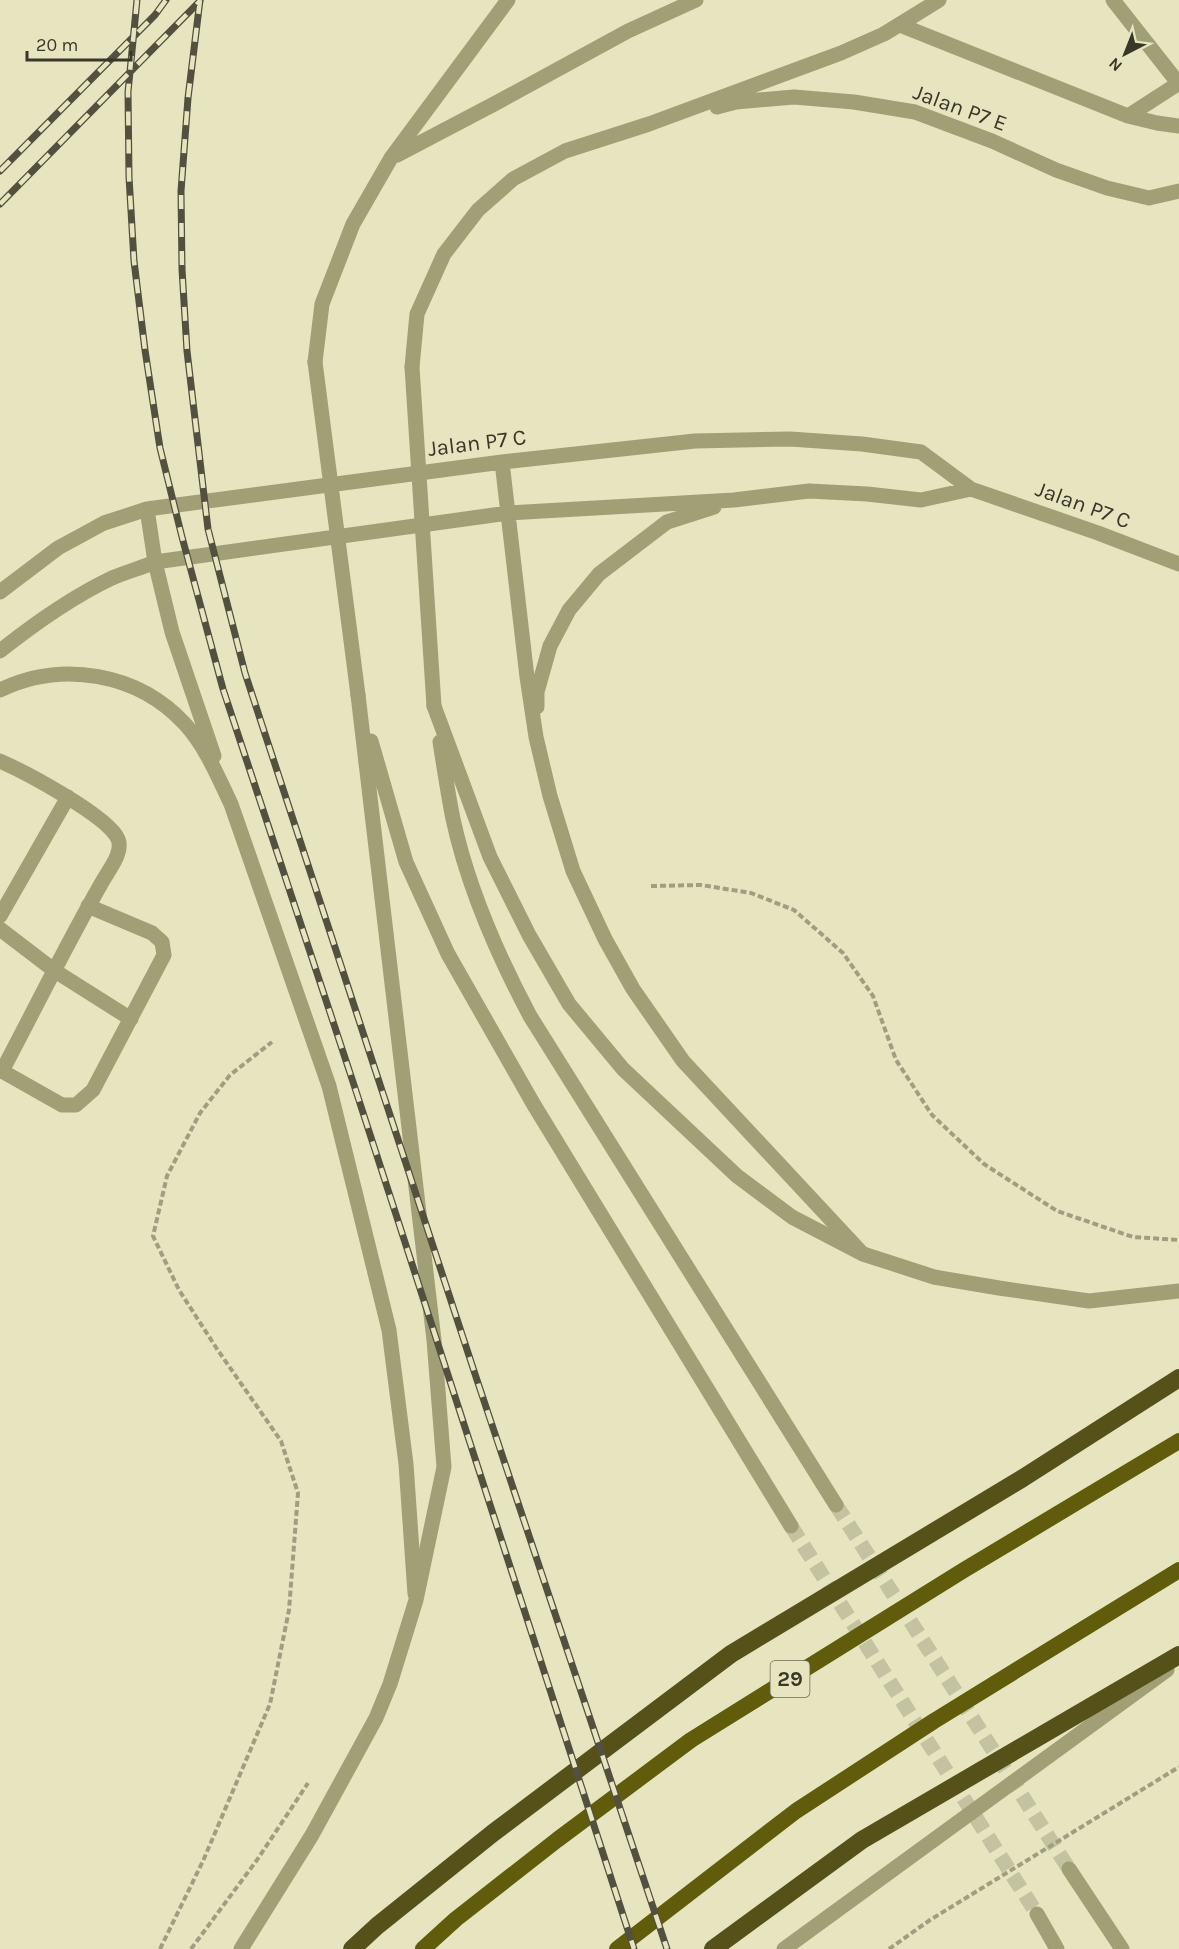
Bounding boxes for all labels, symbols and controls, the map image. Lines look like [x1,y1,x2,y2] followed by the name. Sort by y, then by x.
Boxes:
[27,24,130,62] scale bar
[1095,24,1155,84] north arrow
[36,34,78,56] text: 20 m
[1105,54,1126,76] text: N
[910,79,1010,137] street label: Jalan P7 E
[426,424,528,462] street label: Jalan P7 C
[1032,476,1134,534] street label: Jalan P7 C
[770,1661,810,1697] road number: 29

